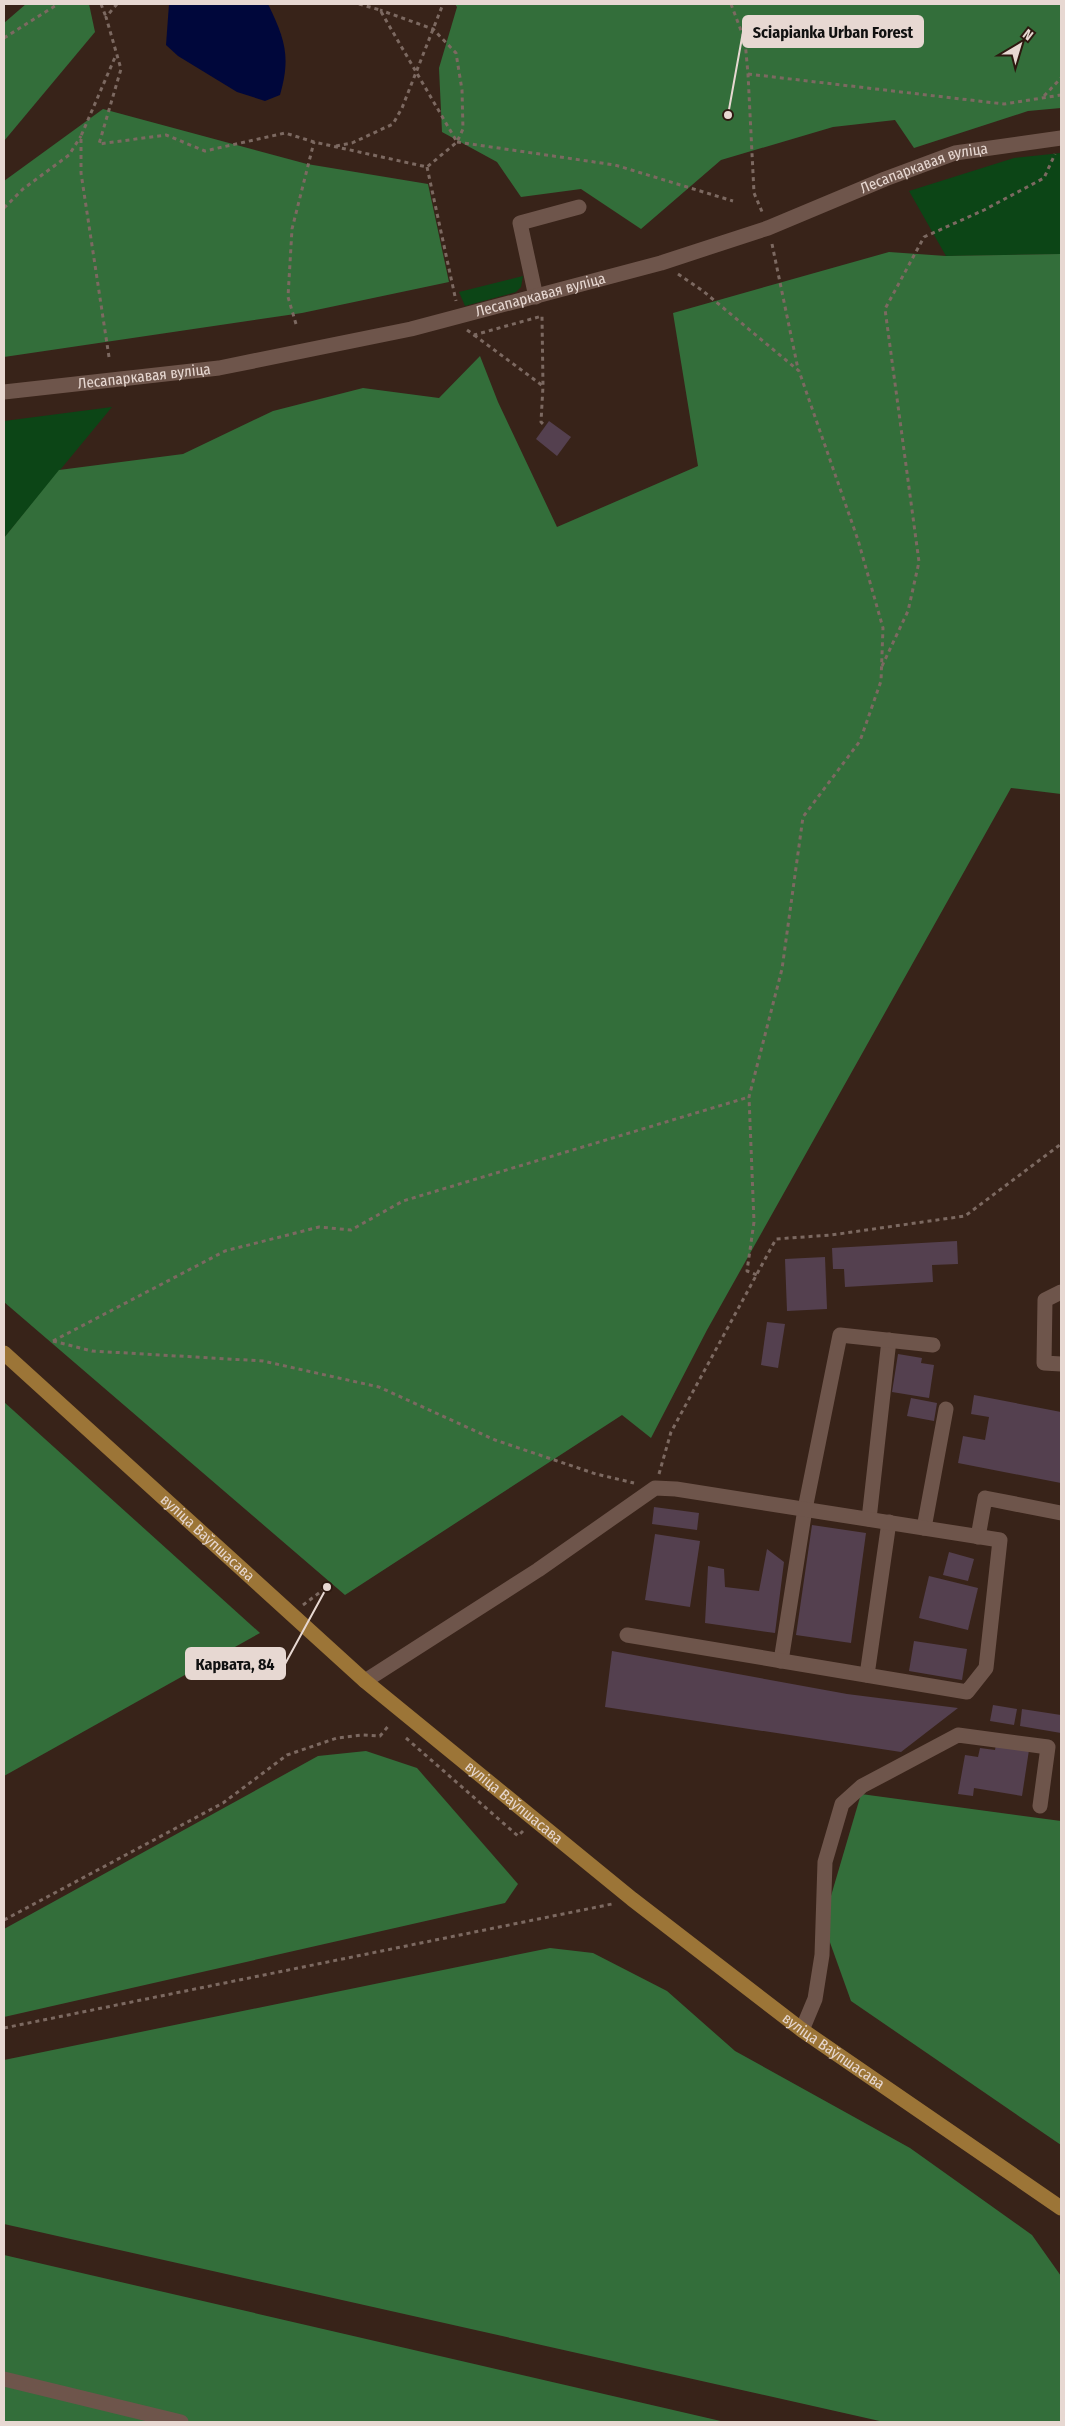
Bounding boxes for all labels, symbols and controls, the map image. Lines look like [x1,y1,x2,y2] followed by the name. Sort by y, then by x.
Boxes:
[743,16,923,47] callout: Sciapianka Urban Forest
[995,20,1045,70] north arrow
[753,23,914,42] text: Sciapianka Urban Forest
[1019,26,1036,44] text: N
[857,139,989,197] street label: Лесапаркавая вуліца
[473,269,607,321] street label: Лесапаркавая вуліца
[77,360,212,393] street label: Лесапаркавая вуліца
[157,1491,258,1585] street label: вуліца Ваўпшасава
[186,1648,285,1679] callout: Карвата, 84
[195,1655,275,1674] text: Карвата, 84
[461,1757,566,1848] street label: вуліца Ваўпшасава
[779,2009,888,2093] street label: вуліца Ваўпшасава

